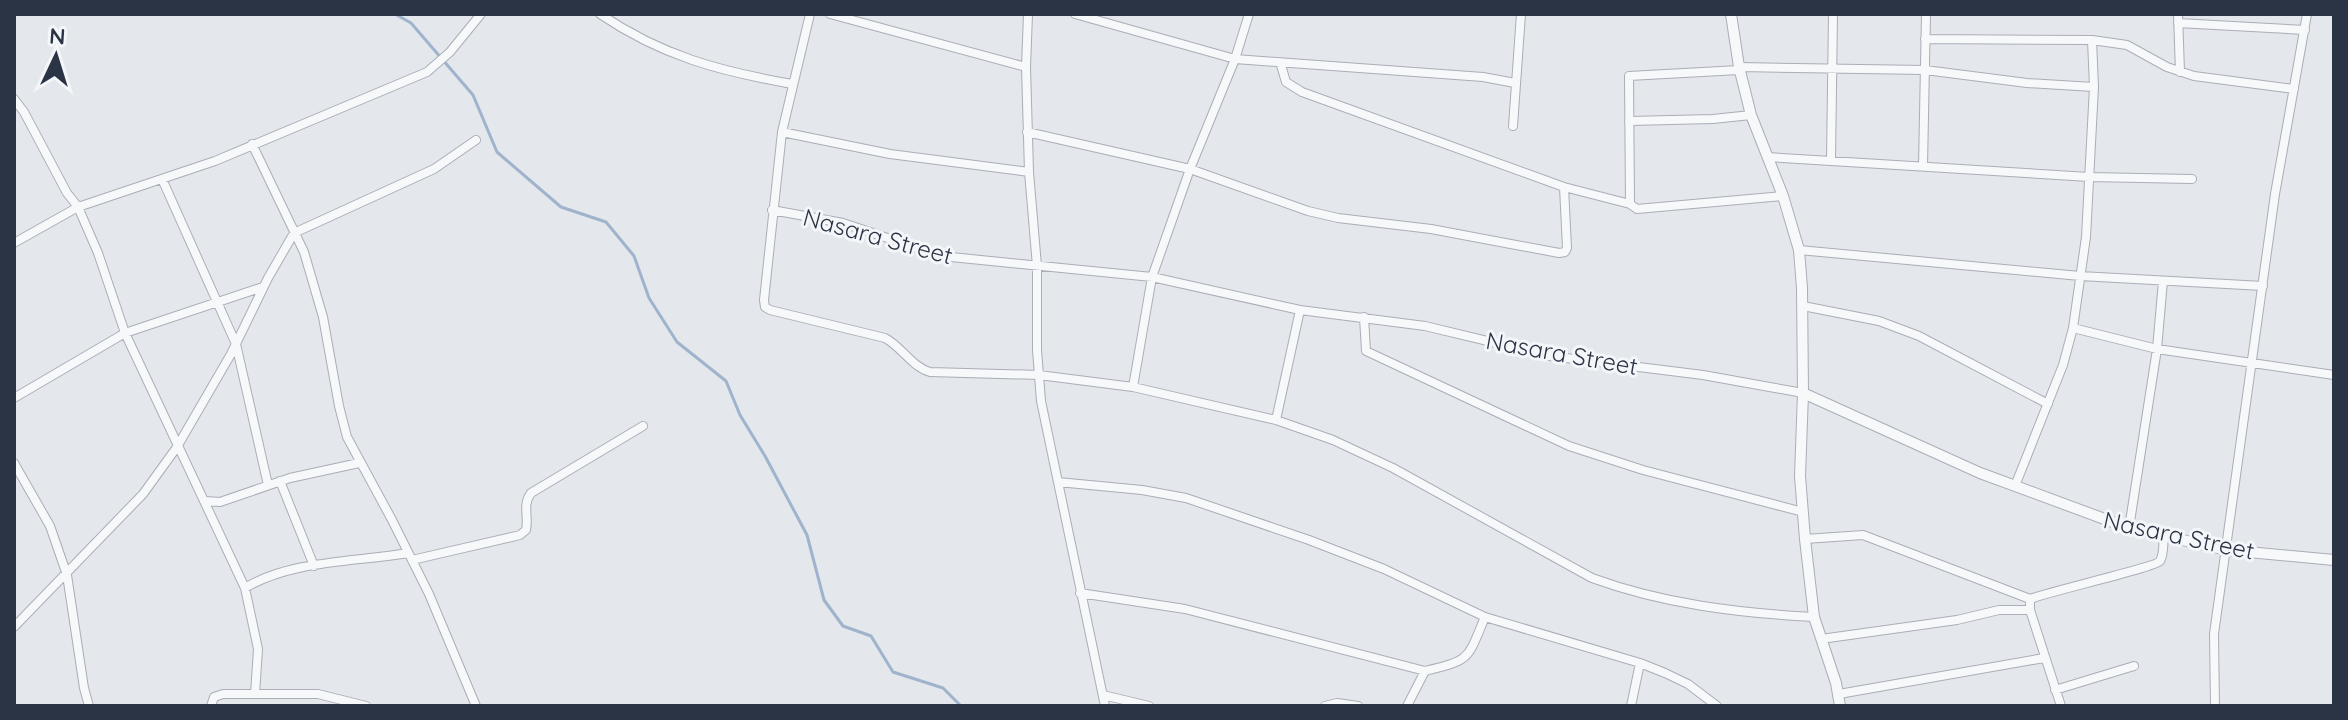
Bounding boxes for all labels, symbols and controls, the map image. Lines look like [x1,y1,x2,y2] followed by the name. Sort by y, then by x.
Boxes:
[16,16,96,96] north arrow
[48,22,66,51] text: N
[800,202,956,270] street label: Nasara Street
[1484,325,1640,381] street label: Nasara Street
[2101,504,2257,566] street label: Nasara Street

